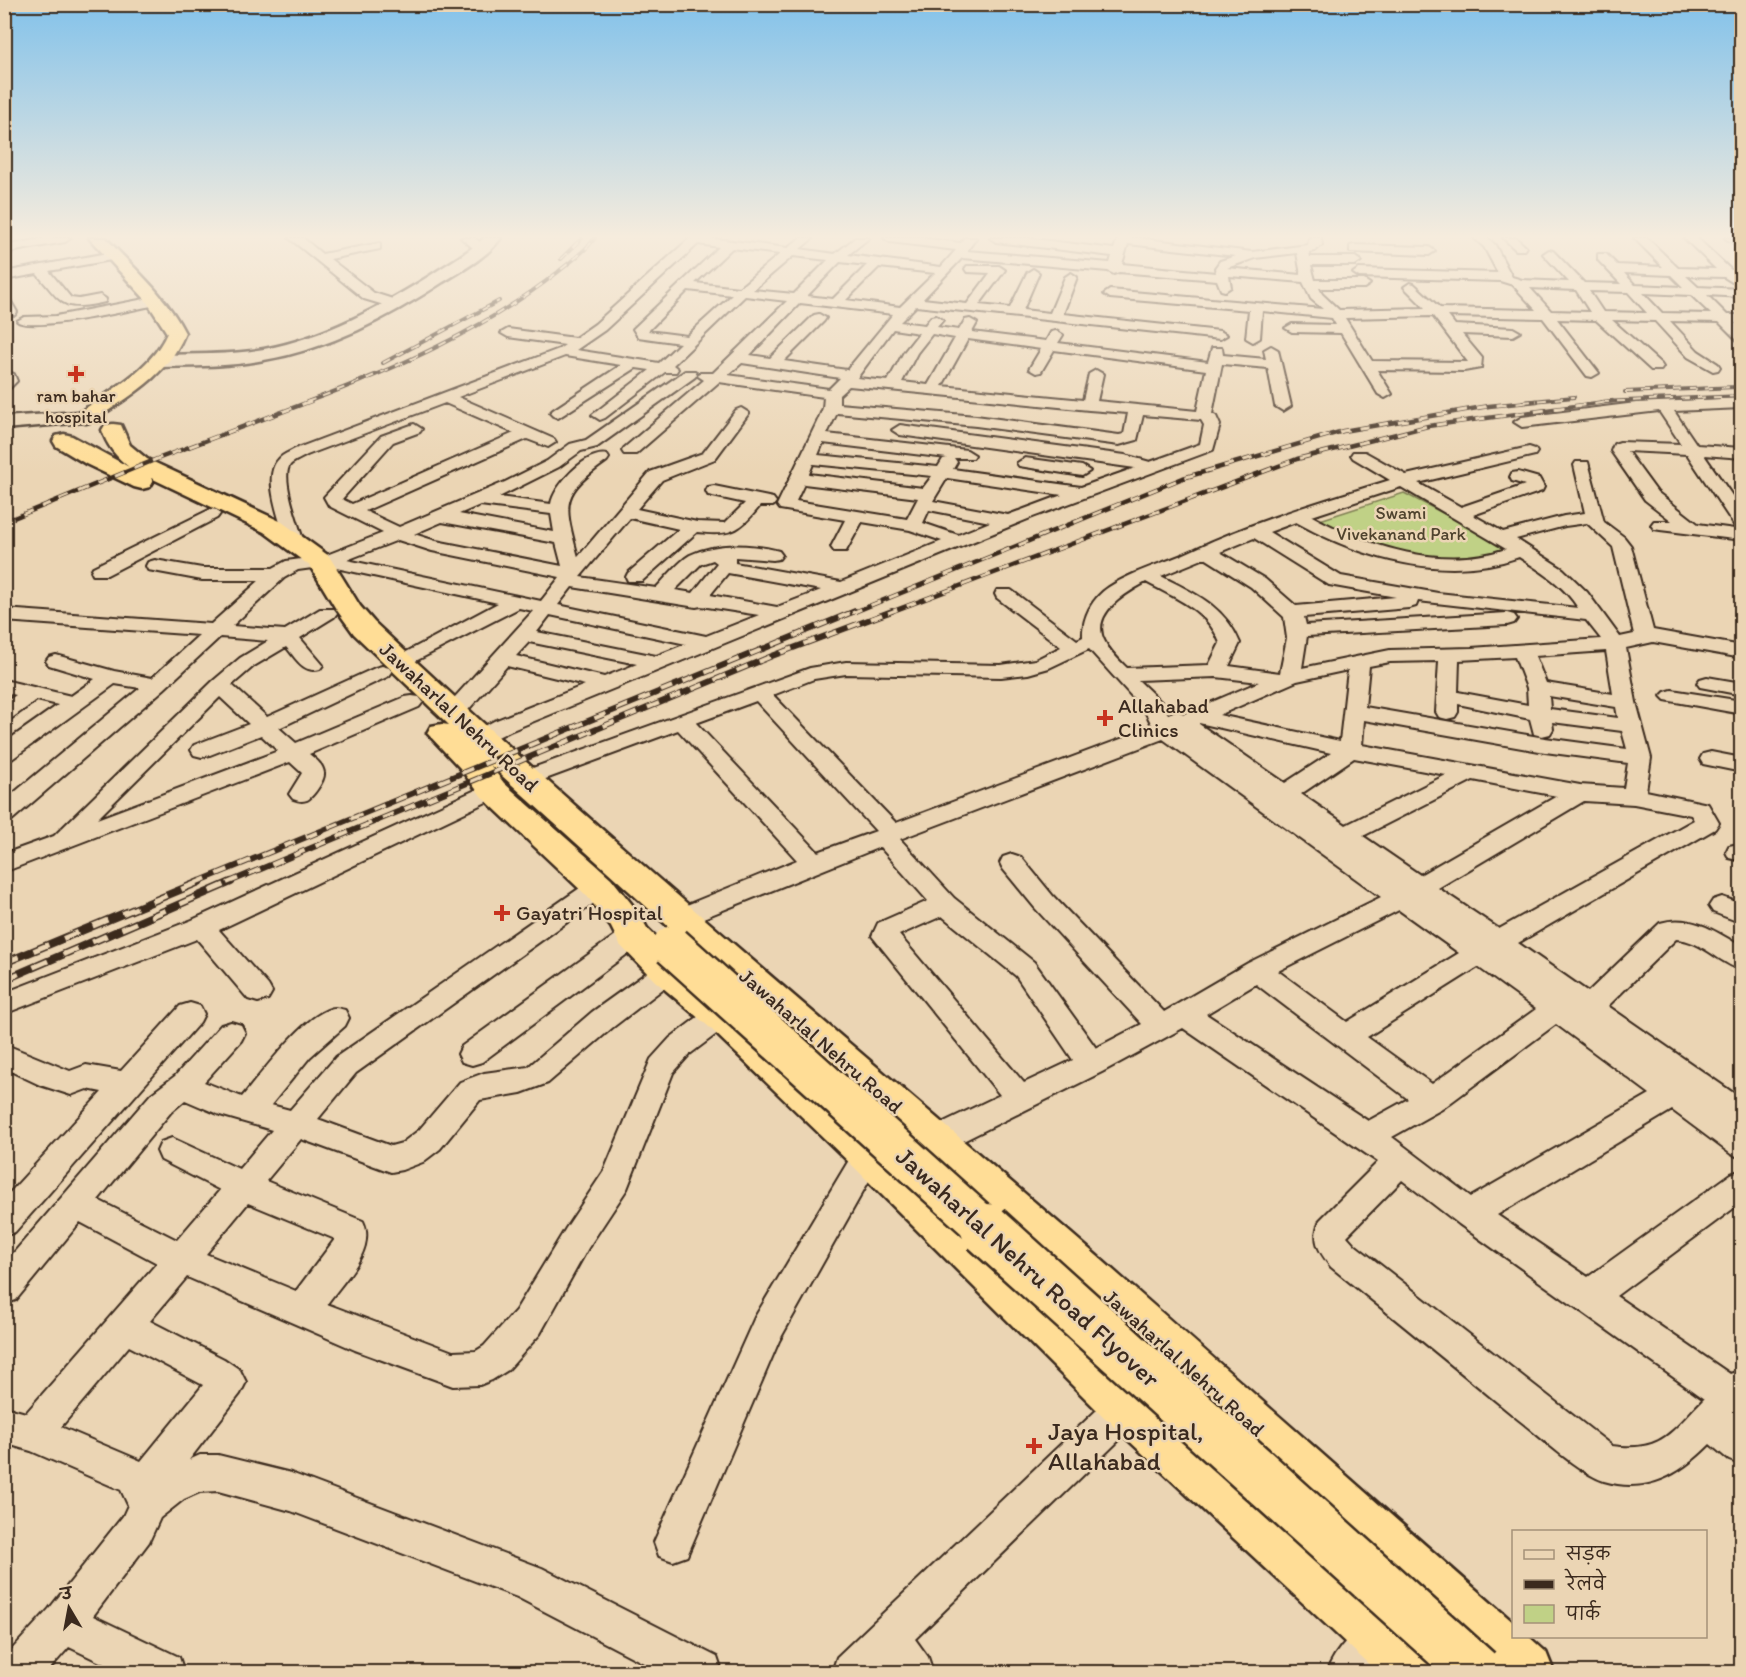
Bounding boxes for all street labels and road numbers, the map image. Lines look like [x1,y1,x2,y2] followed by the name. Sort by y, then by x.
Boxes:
[375,636,544,797] street label: Jawaharlal Nehru Road
[735,963,908,1118] street label: Jawaharlal Nehru Road
[889,1140,1167,1395] street label: Jawaharlal Nehru Road Flyover
[1099,1284,1270,1442] street label: Jawaharlal Nehru Road

